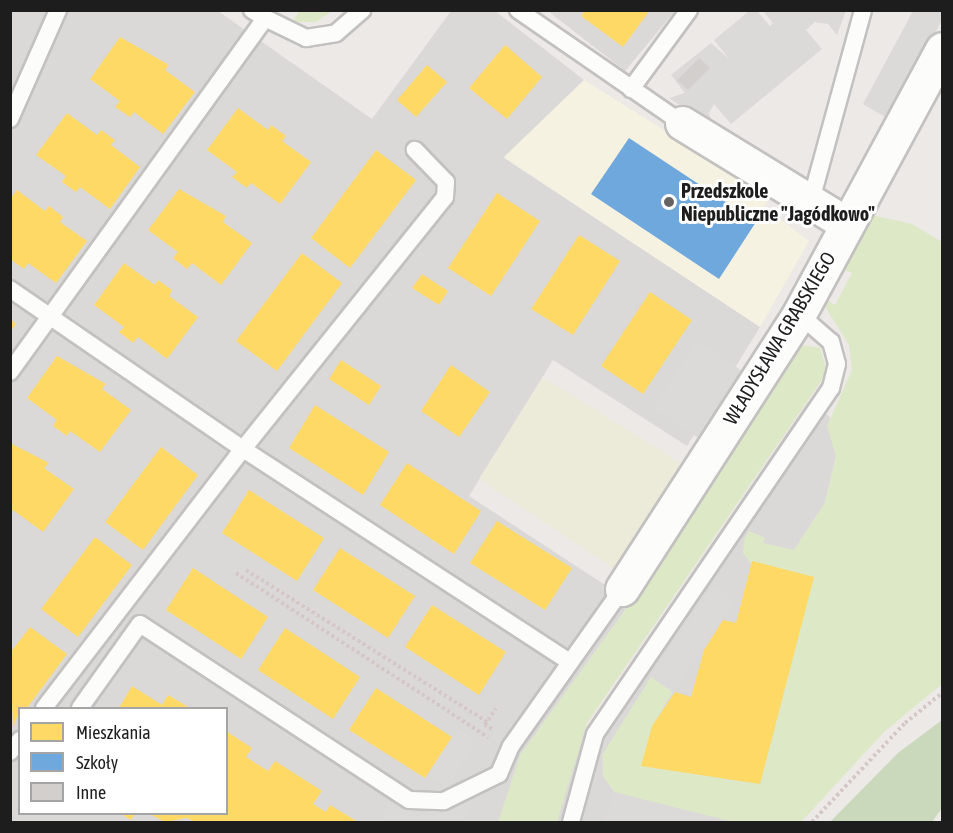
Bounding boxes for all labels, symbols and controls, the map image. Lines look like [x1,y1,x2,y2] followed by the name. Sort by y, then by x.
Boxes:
[681,178,875,225] place label: Przedszkole Niepubliczne "Jagódkowo"
[662,195,676,209] marker: Przedszkole Niepubliczne "Jagódkowo"
[718,247,840,429] street label: WŁADYSŁAWA GRABSKIEGO
[18,707,228,815] legend
[76,722,151,743] text: Mieszkania
[76,752,118,773] text: Szkoły
[76,782,106,803] text: Inne

